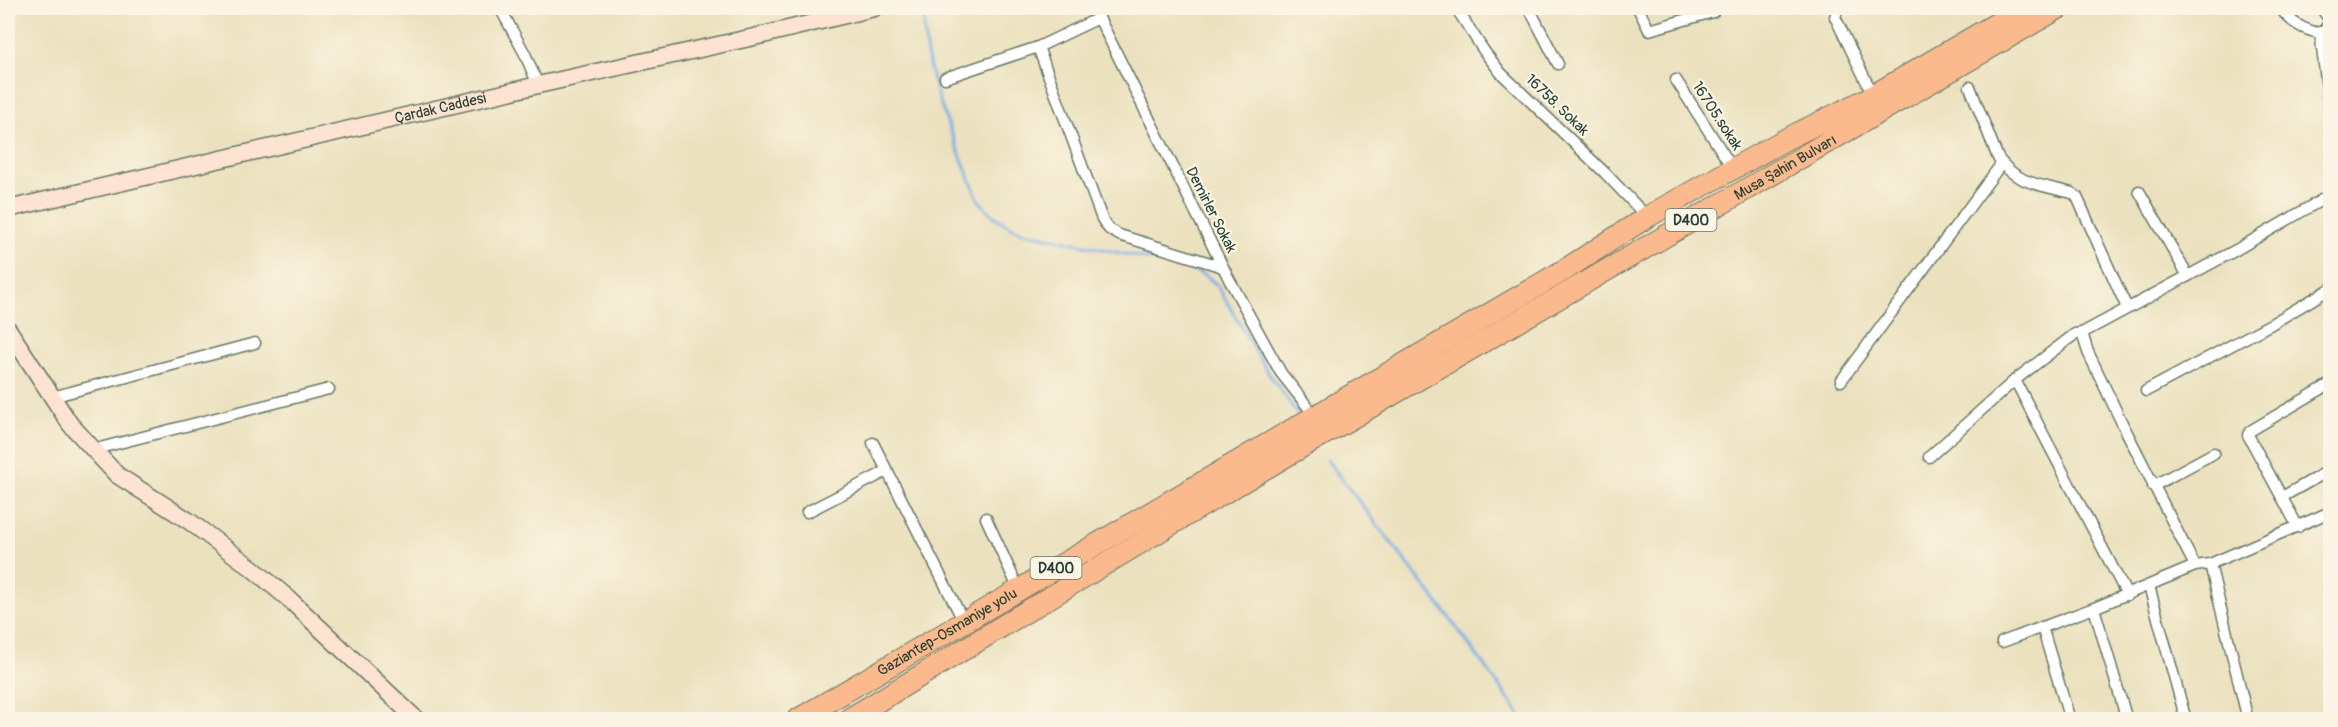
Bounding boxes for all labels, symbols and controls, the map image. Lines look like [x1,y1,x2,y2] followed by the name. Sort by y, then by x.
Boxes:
[1521,70,1593,140] street label: 16758. Sokak
[1688,78,1747,155] street label: 16705.sokak
[393,88,488,128] street label: Çardak Caddesi
[1730,130,1840,204] street label: Musa Şahin Bulvarı
[1181,164,1241,257] street label: Demirler Sokak
[1666,209,1716,231] road number: D400
[1030,557,1082,579] road number: D400
[874,584,1021,680] street label: Gaziantep-Osmaniye yolu

